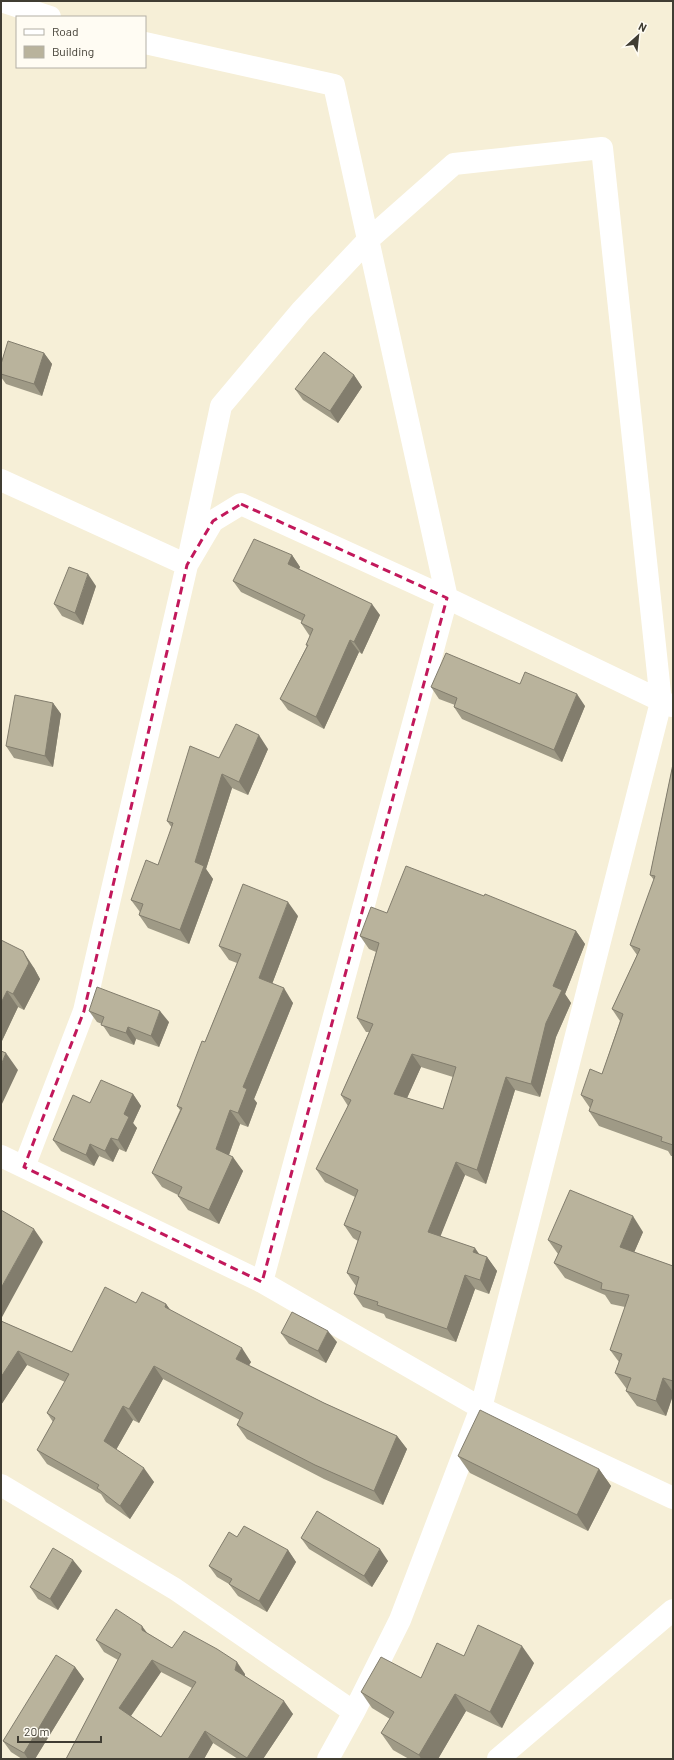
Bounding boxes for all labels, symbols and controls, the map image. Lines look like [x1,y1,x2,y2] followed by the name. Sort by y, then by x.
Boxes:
[16,16,146,68] legend
[618,16,658,56] north arrow
[637,19,649,34] text: N
[52,24,79,38] text: Road
[52,44,94,58] text: Building
[18,1718,101,1744] scale bar
[24,1724,50,1738] text: 20 m

